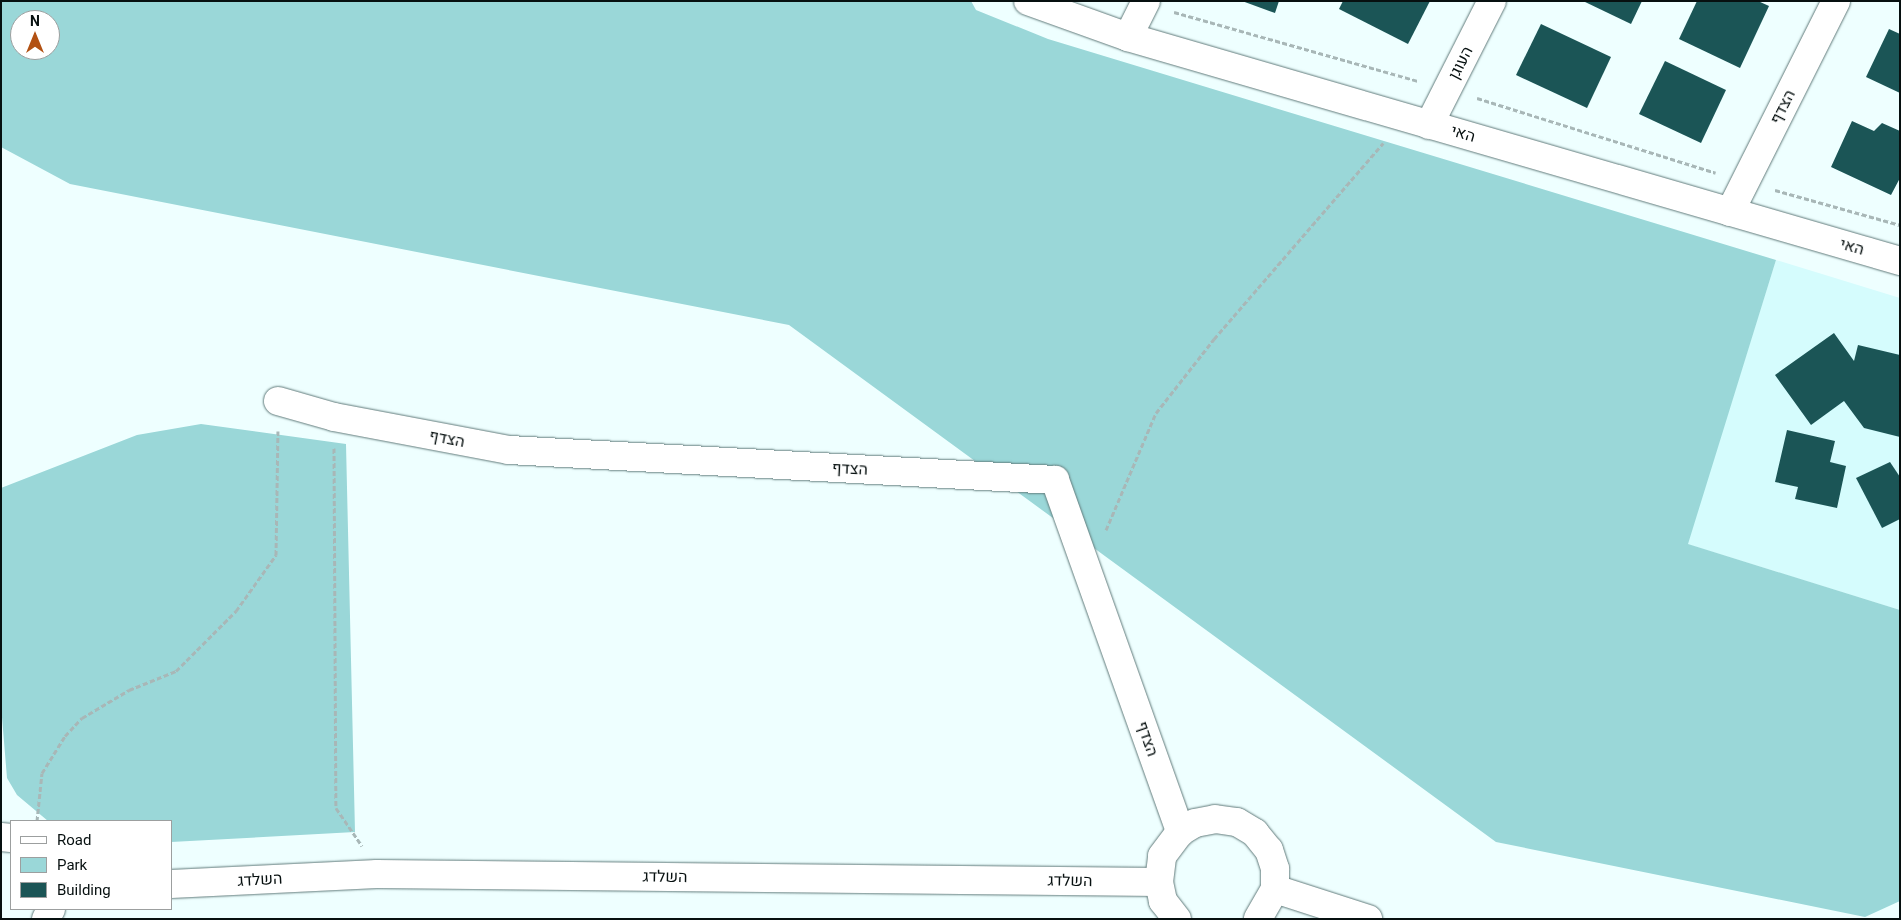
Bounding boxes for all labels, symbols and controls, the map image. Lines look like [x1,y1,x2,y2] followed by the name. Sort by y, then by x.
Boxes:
[10,10,60,60] north arrow
[30,13,40,29] text: N
[1445,43,1477,83] street label: העוגן
[1766,87,1800,127] street label: הצדף
[1449,121,1477,147] street label: האי
[1838,234,1866,260] street label: האי
[428,426,466,452] street label: הצדף
[832,458,868,480] street label: הצדף
[1132,719,1162,759] street label: הצדף
[10,820,172,910] legend
[57,831,91,849] text: Road
[57,856,87,874] text: Park
[642,867,688,887] street label: השלדג
[237,869,283,891] street label: השלדג
[1047,871,1093,891] street label: השלדג
[57,881,111,899] text: Building

